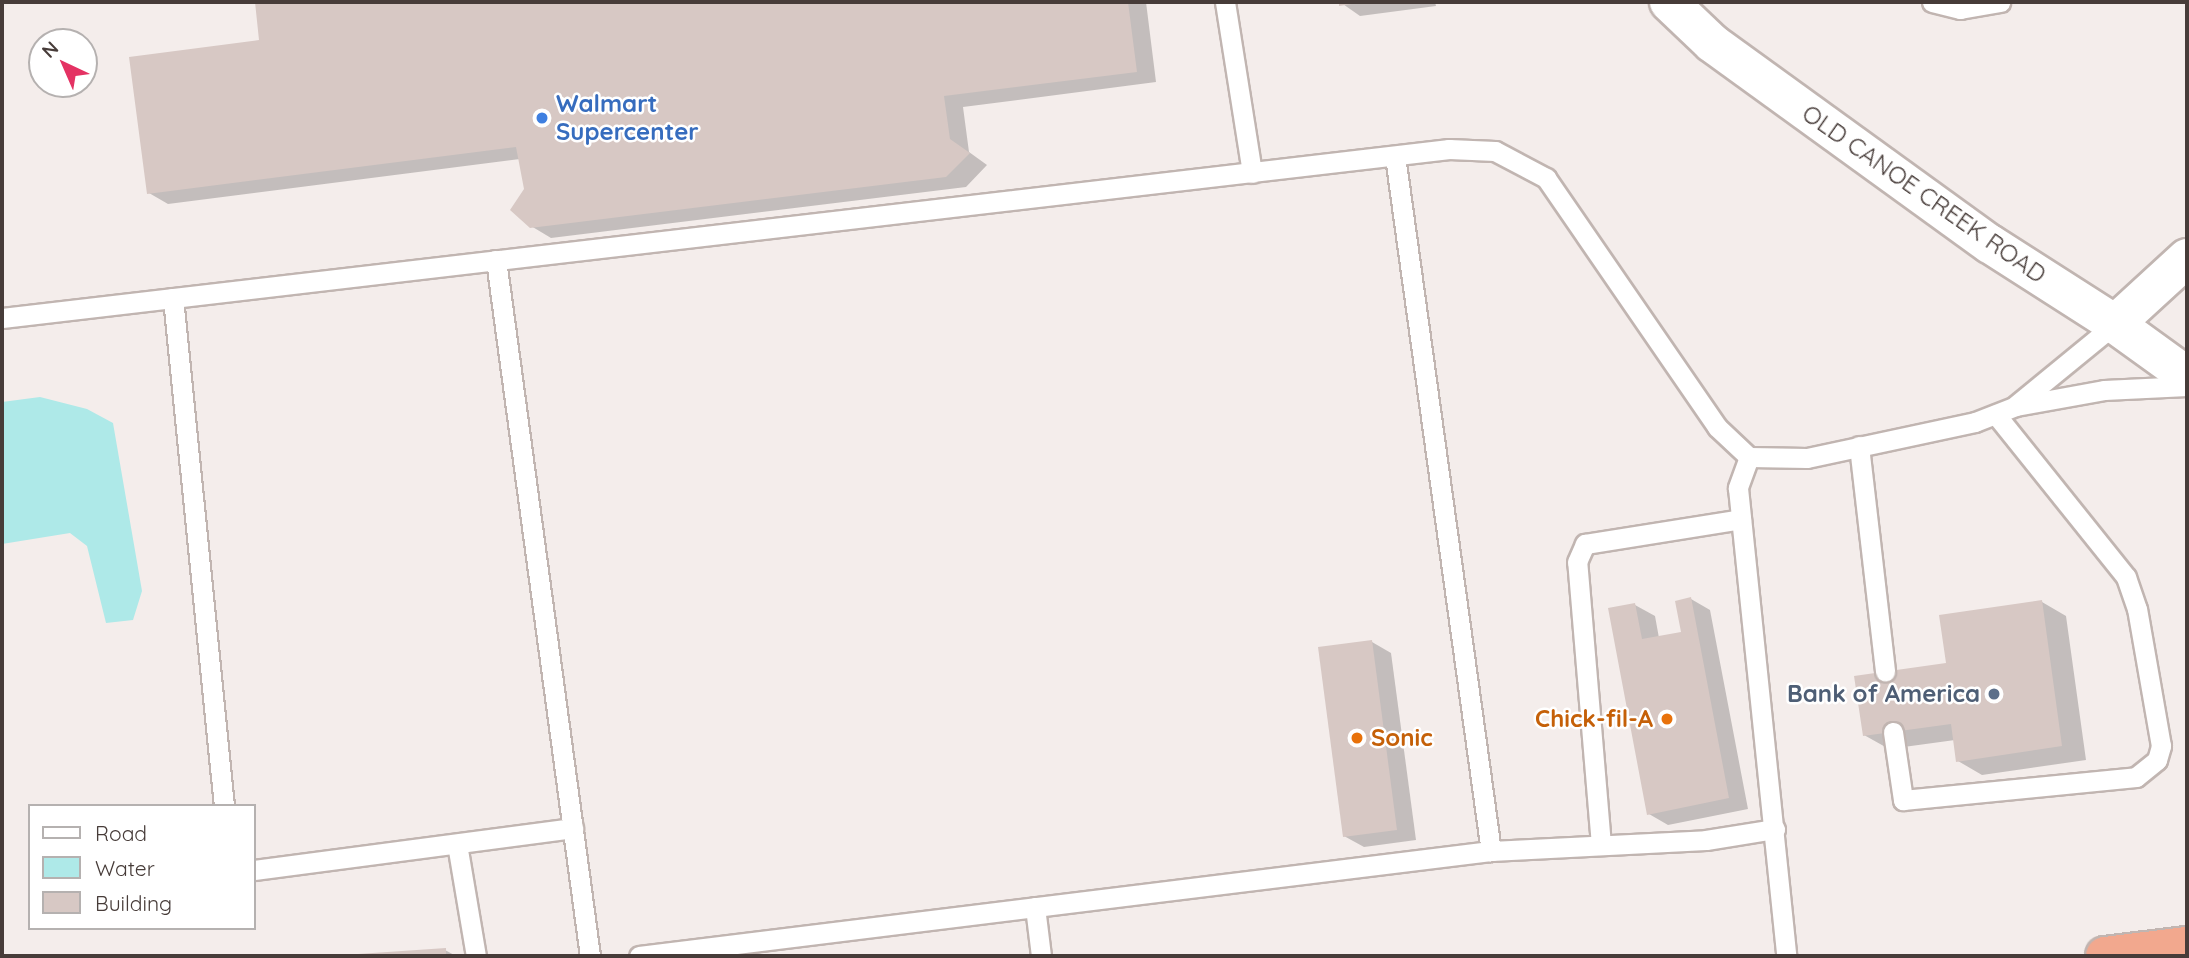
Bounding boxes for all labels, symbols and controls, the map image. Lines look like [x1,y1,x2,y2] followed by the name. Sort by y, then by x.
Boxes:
[28,28,98,98] north arrow
[36,36,63,63] text: N
[556,90,699,146] place label: Walmart Supercenter
[1797,99,2051,289] street label: OLD CANOE CREEK ROAD
[534,110,550,126] marker: Walmart Supercenter
[1787,680,1980,708] place label: Bank of America
[1986,686,2002,702] marker: Bank of America
[1535,705,1653,733] place label: Chick-fil-A
[1659,711,1675,727] marker: Chick-fil-A
[1371,724,1433,752] place label: Sonic
[1349,730,1365,746] marker: Sonic
[28,804,256,930] legend
[95,820,147,846] text: Road
[95,855,155,881] text: Water
[95,890,172,916] text: Building

